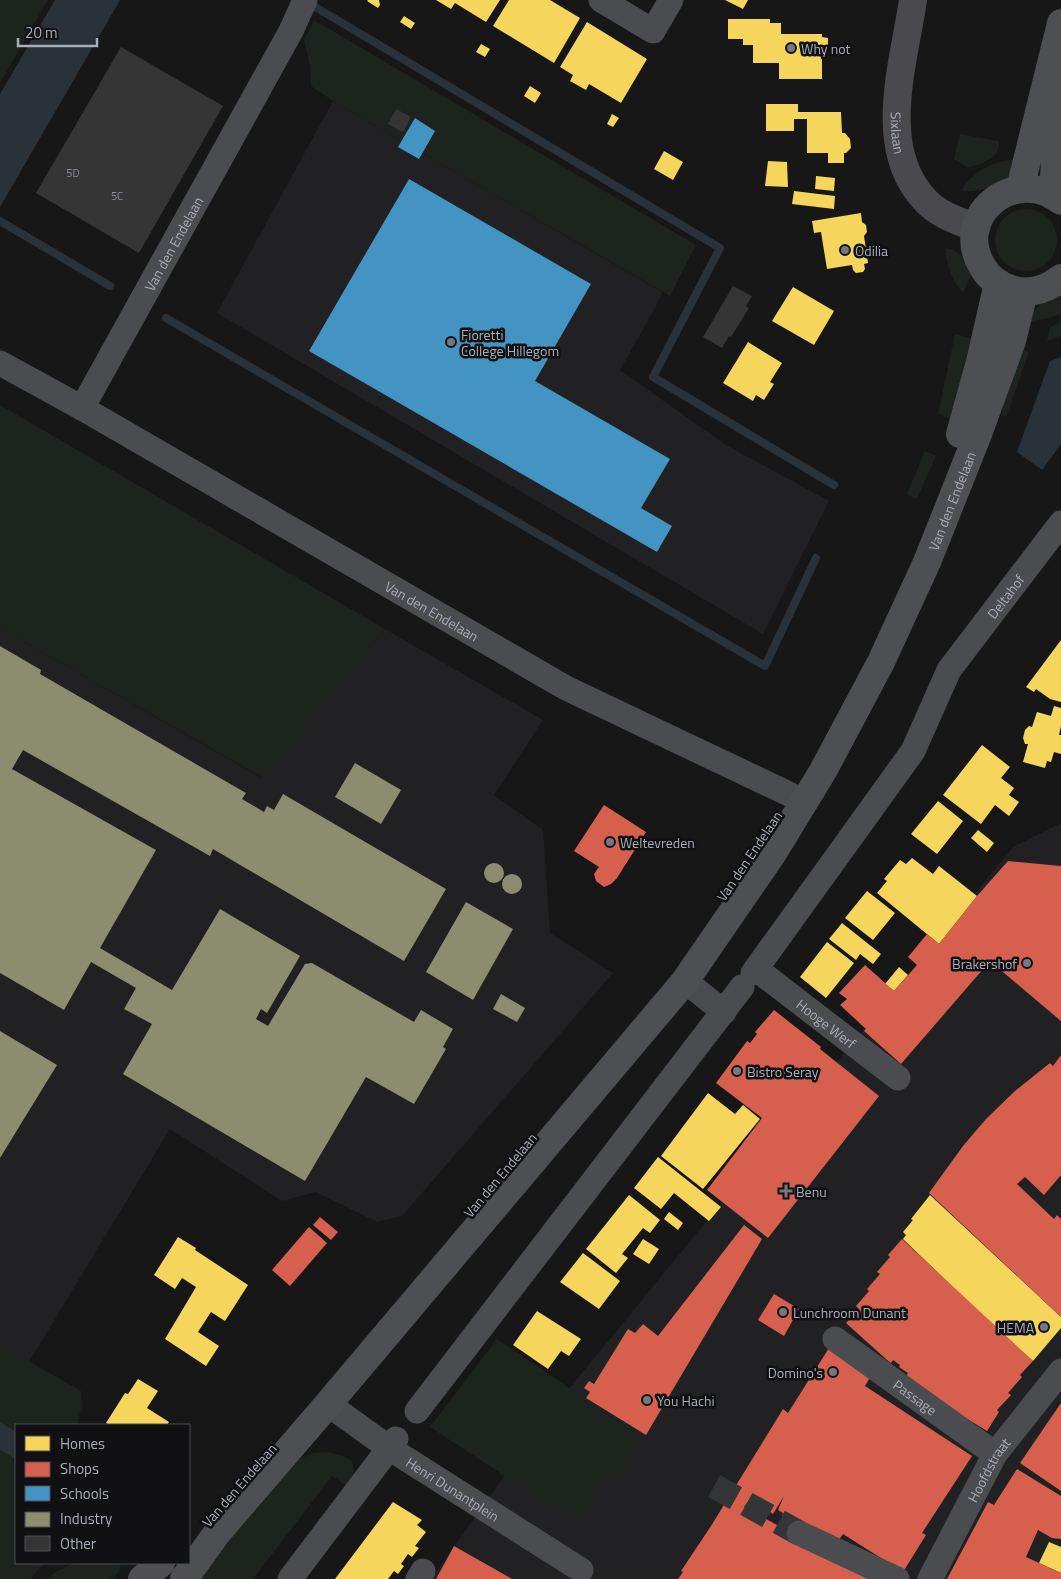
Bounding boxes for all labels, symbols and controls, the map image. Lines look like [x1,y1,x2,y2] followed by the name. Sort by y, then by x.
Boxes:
[18,15,96,47] scale bar
[25,21,58,44] text: 20 m
[801,38,851,59] place label: Why not
[785,42,797,54] marker: Why not
[886,112,911,155] street label: Sixlaan
[66,165,80,181] house number: 5D
[111,188,123,204] house number: 5C
[138,193,208,295] street label: Van den Endelaan
[855,240,888,261] place label: Odilia
[839,244,851,256] marker: Odilia
[461,324,559,361] place label: Fioretti College Hillegom
[445,336,457,348] marker: Fioretti College Hillegom
[922,448,981,554] street label: Van den Endelaan
[981,569,1029,623] street label: Deltahof
[381,575,483,646] street label: Van den Endelaan
[711,807,787,905] street label: Van den Endelaan
[620,832,695,853] place label: Weltevreden
[604,836,616,848] marker: Weltevreden
[952,953,1017,974] place label: Brakershof
[1021,957,1033,969] marker: Brakershof
[792,993,861,1053] street label: Hooge Werf
[747,1061,819,1082] place label: Bistro Seray
[731,1065,743,1077] marker: Bistro Seray
[458,1128,542,1222] street label: Van den Endelaan
[796,1181,827,1202] place label: Benu
[780,1185,792,1197] marker: Benu
[793,1302,906,1323] place label: Lunchroom Dunant
[777,1306,789,1318] marker: Lunchroom Dunant
[997,1317,1035,1338] place label: HEMA
[1038,1321,1050,1333] marker: HEMA
[768,1362,823,1383] place label: Domino's
[827,1366,839,1378] marker: Domino's
[889,1374,942,1420] street label: Passage
[657,1390,715,1411] place label: You Hachi
[641,1394,653,1406] marker: You Hachi
[15,1424,190,1564] legend
[60,1432,105,1455] text: Homes
[961,1433,1015,1505] street label: Hoofdstraat
[197,1438,281,1532] street label: Van den Endelaan
[402,1451,504,1526] street label: Henri Dunantplein
[60,1457,99,1480] text: Shops
[60,1482,109,1505] text: Schools
[60,1507,112,1530] text: Industry
[60,1532,96,1555] text: Other

